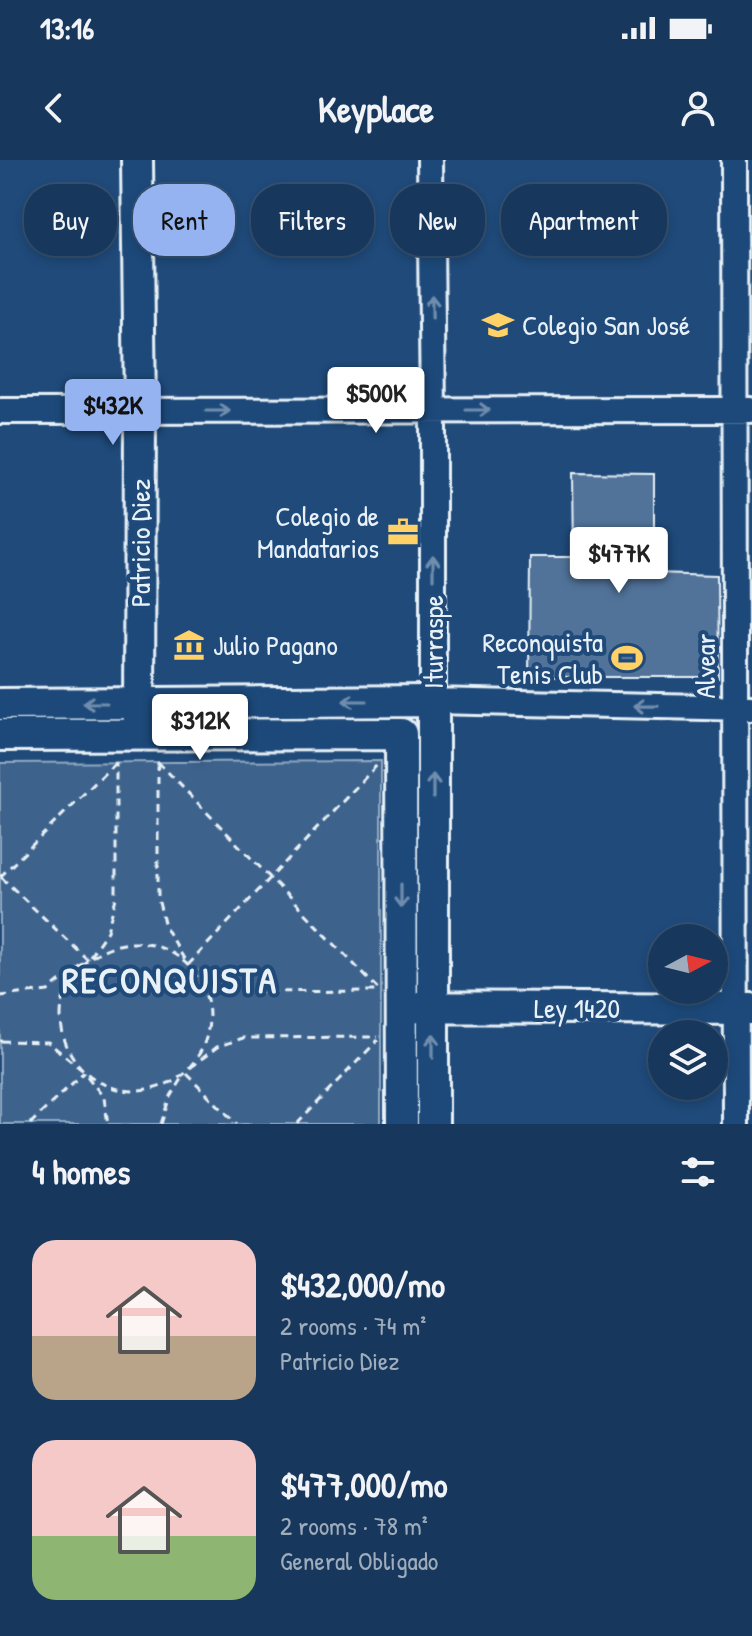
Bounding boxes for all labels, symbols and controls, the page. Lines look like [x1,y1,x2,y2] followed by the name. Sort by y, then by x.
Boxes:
[40,8,94,48] text: 13:16
[318,84,434,133] text: Keyplace
[32,86,76,130] icon: back
[676,86,720,130] icon: person
[24,184,117,256] chip: Buy
[133,184,235,256] chip: Rent
[251,184,374,256] chip: Filters
[390,184,485,256] chip: New
[501,184,667,256] chip: Apartment
[424,294,440,321] one-way arrow
[522,306,690,344] place label: Colegio San José
[481,308,515,342] school or university icon: Colegio San José
[320,367,432,435] pin: $500K
[345,375,407,410] text: $500K
[57,379,169,447] pin: $432K
[83,387,143,422] text: $432K
[464,402,491,418] one-way arrow
[204,403,231,419] one-way arrow
[121,479,159,607] street label: Patricio Diez
[257,497,379,567] place label: Colegio de Mandatarios
[386,515,420,549] office icon: Colegio de Mandatarios
[563,527,675,595] pin: $477K
[588,535,650,570] text: $477K
[425,554,441,581] one-way arrow
[414,595,452,689] street label: Iturraspe
[483,623,603,693] place label: Reconquista Tenis Club
[213,626,338,664] place label: Julio Pagano
[172,628,206,662] museum icon: Julio Pagano
[686,633,724,699] street label: Alvear
[610,641,644,675] sports icon: Reconquista Tenis Club
[342,693,369,709] one-way arrow
[144,694,256,762] pin: $312K
[82,695,109,711] one-way arrow
[633,698,660,714] one-way arrow
[170,702,230,737] text: $312K
[425,773,441,800] one-way arrow
[394,882,409,909] one-way arrow
[648,924,728,1004] north arrow
[648,924,728,1100] map controls
[62,955,278,1004] district label: RECONQUISTA
[534,989,620,1027] street label: Ley 1420
[648,1020,728,1100] button: layers
[425,1033,441,1060] one-way arrow
[32,1149,130,1195] text: 4 homes
[676,1150,720,1194] icon: filters
[280,1262,445,1308] text: $432,000/mo
[96,1272,192,1368] icon: home
[280,1308,426,1343] text: 2 rooms · 74 m²
[280,1343,400,1378] text: Patricio Diez
[280,1462,447,1508] text: $477,000/mo
[96,1472,192,1568] icon: home
[280,1508,428,1543] text: 2 rooms · 78 m²
[280,1543,438,1578] text: General Obligado

